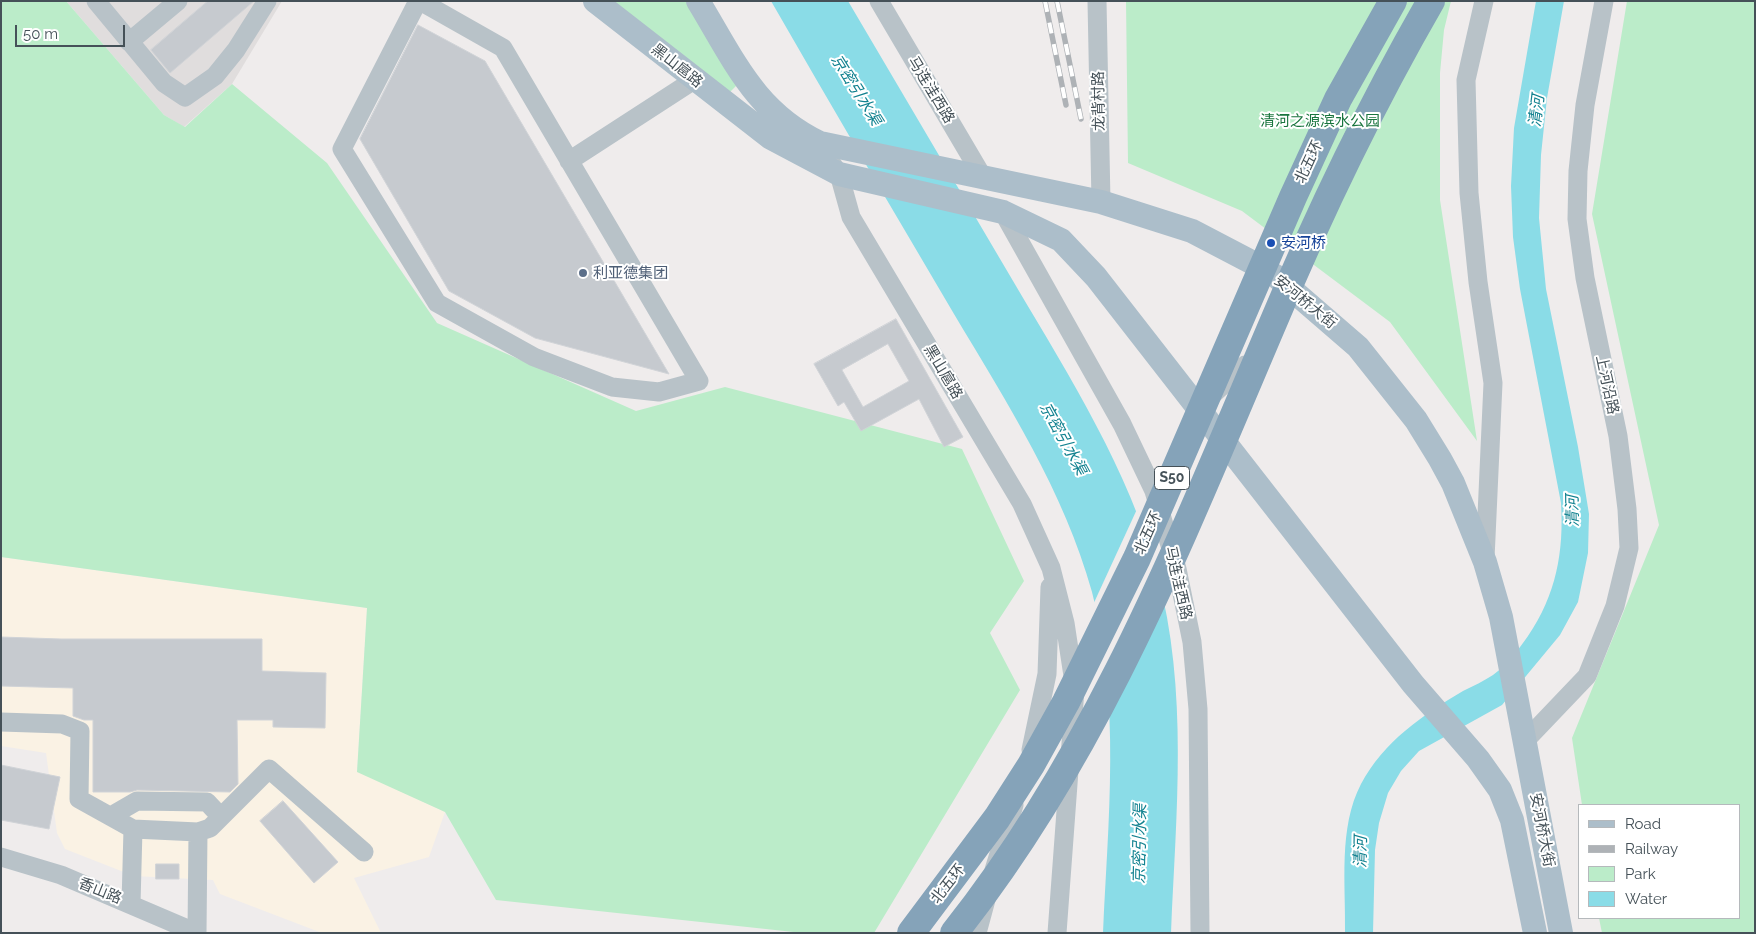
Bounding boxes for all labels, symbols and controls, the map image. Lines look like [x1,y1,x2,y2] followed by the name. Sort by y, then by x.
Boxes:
[18,15,128,47] scale bar
[23,25,58,43] text: 50 m
[648,40,706,92] street label: 黑山扈路
[827,51,885,129] water label: 京密引水渠
[904,53,958,127] street label: 马连洼西路
[1089,71,1109,131] street label: 龙背村路
[1526,94,1548,128] water label: 清河
[1260,112,1380,130] park label: 清河之源滨水公园
[1291,138,1327,186] street label: 北五环
[1281,234,1326,252] place label: 安河桥
[1265,237,1277,249] marker: 安河桥
[593,264,668,282] place label: 利亚德集团
[577,267,589,279] marker: 利亚德集团
[1270,271,1340,333] street label: 安河桥大街
[920,342,966,402] street label: 黑山扈路
[1592,354,1622,416] street label: 上河沿路
[1035,399,1091,479] water label: 京密引水渠
[1154,466,1190,489] road number: S50
[1563,495,1583,527] water label: 清河
[1131,509,1165,557] street label: 北五环
[1161,544,1195,622] street label: 马连洼西路
[1526,791,1558,869] street label: 安河桥大街
[1130,804,1150,884] water label: 京密引水渠
[1578,804,1741,919] legend
[1625,815,1661,833] text: Road
[1351,836,1371,868] water label: 清河
[1625,840,1678,858] text: Railway
[927,861,969,907] street label: 北五环
[1625,865,1656,883] text: Park
[76,874,124,908] street label: 香山路
[1625,890,1667,908] text: Water

